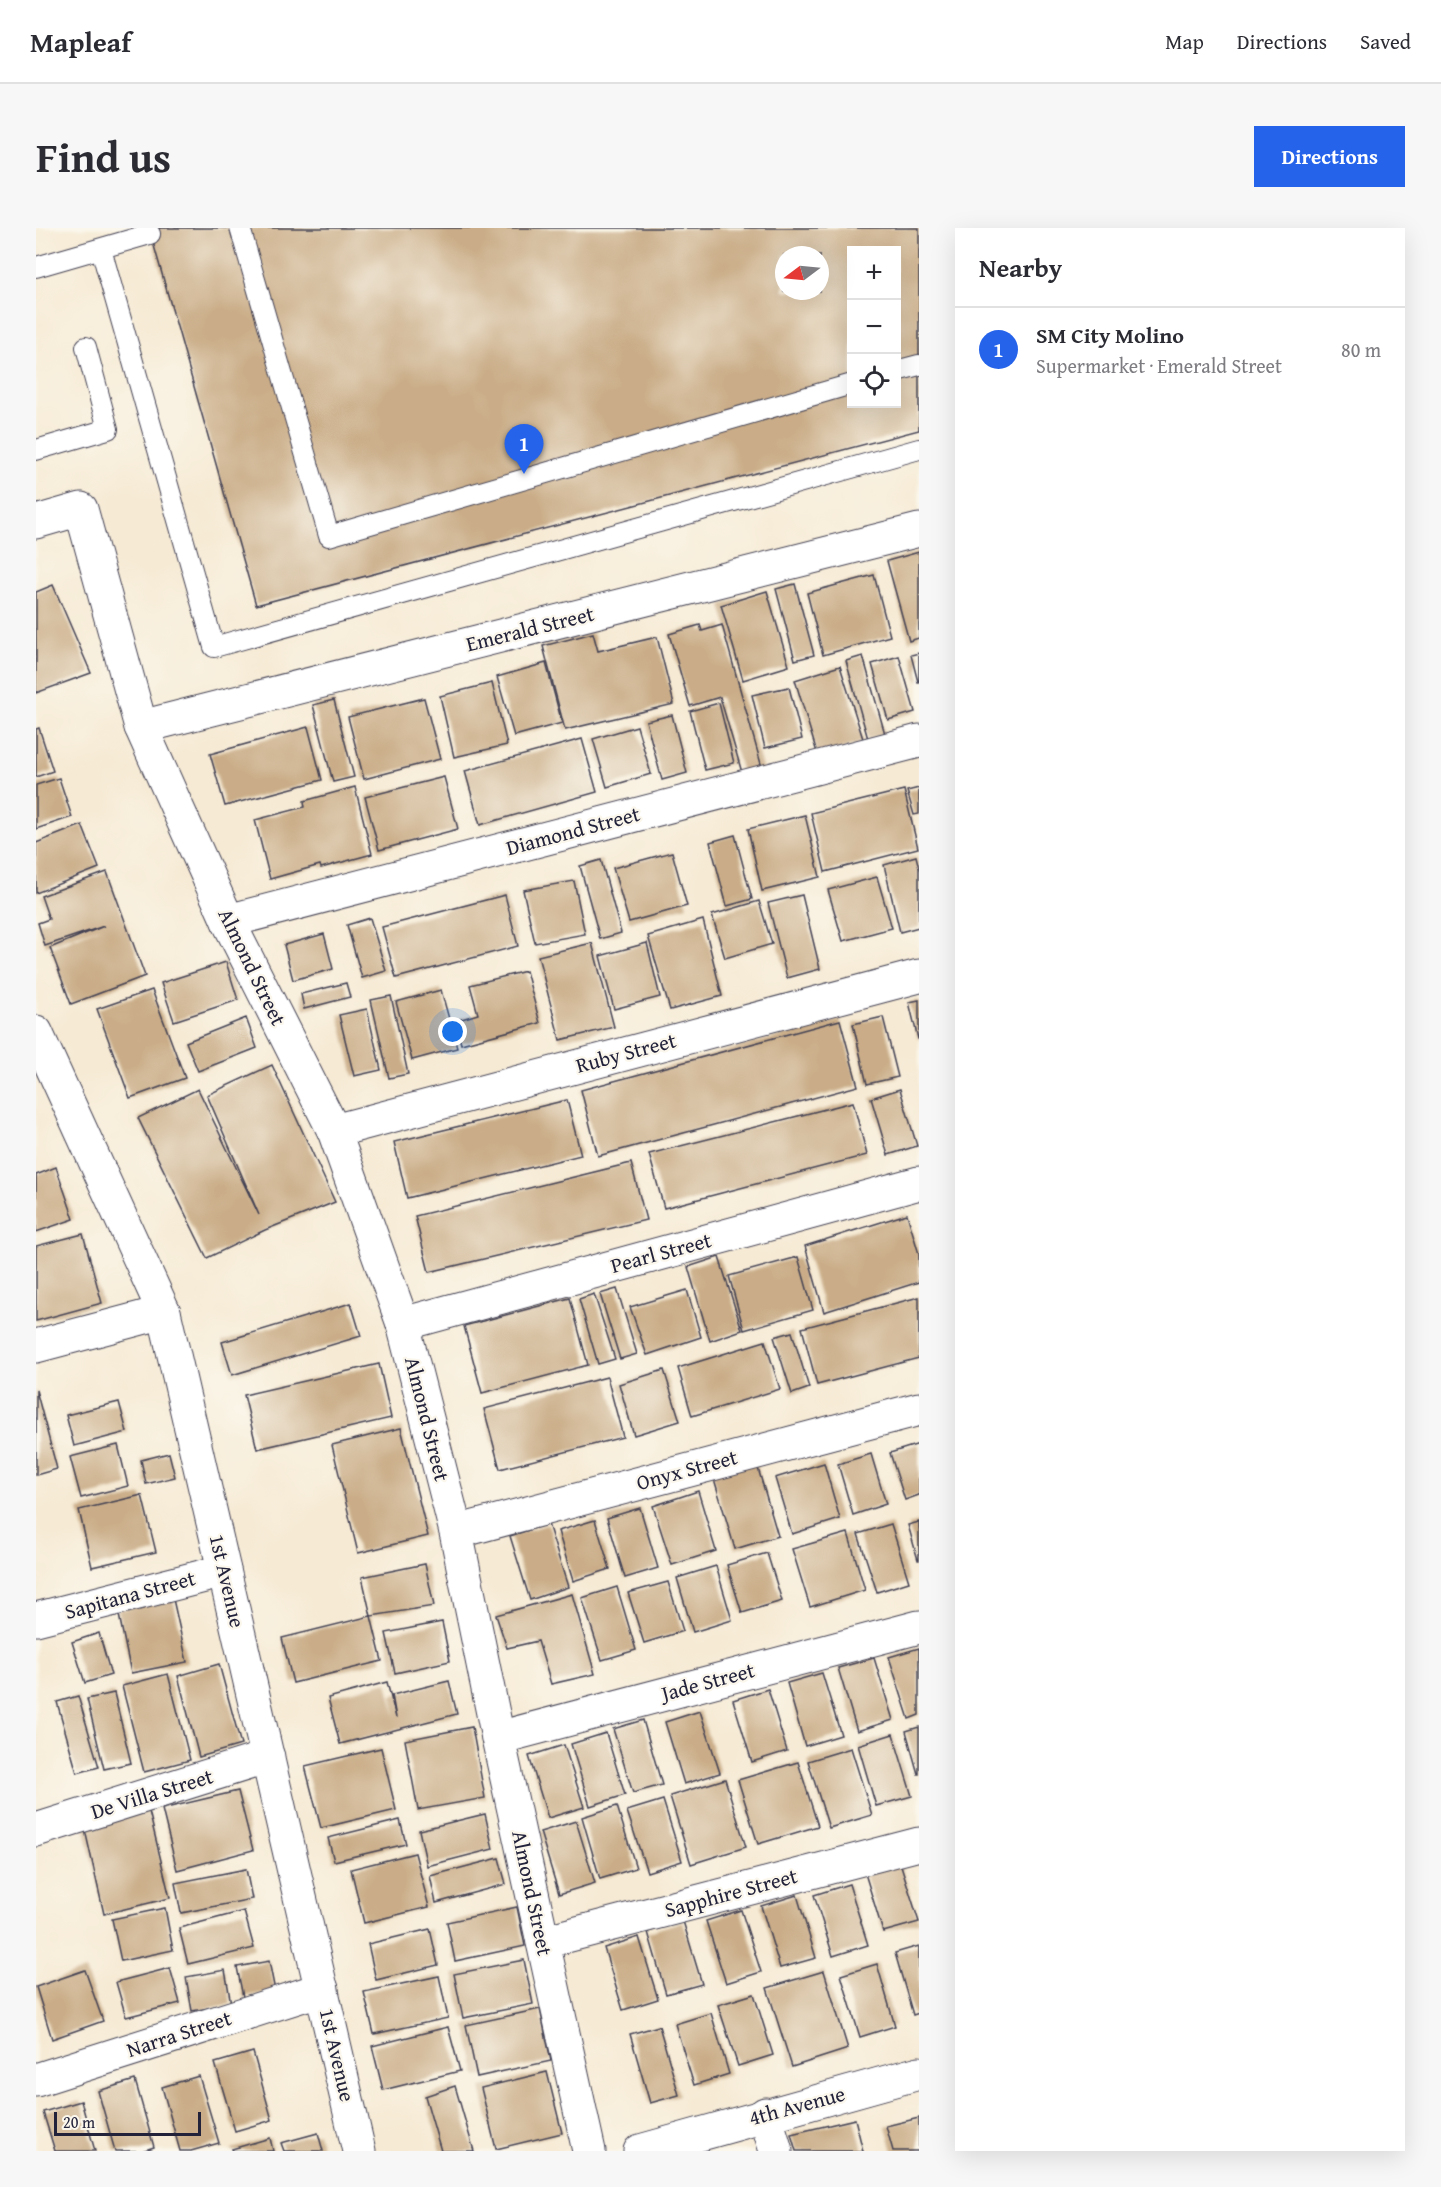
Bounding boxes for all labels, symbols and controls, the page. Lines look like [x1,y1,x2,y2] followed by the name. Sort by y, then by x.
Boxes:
[30,21,131,62] text: Mapleaf
[1165,26,1204,57] text: Map
[1237,26,1327,57] text: Directions
[1360,26,1411,57] text: Saved
[36,126,171,187] text: Find us
[1254,126,1405,187] button: Directions
[775,246,829,300] north arrow
[847,246,901,408] map controls
[847,246,901,300] button: +
[979,248,1062,287] text: Nearby
[847,300,901,354] button: −
[1036,319,1184,351] text: SM City Molino
[993,335,1004,364] text: 1
[1341,335,1381,364] text: 80 m
[1036,351,1282,380] text: Supermarket · Emerald Street
[847,354,901,408] button: locate
[504,424,544,474] pin: 1
[463,598,598,659] street label: Emerald Street
[503,798,644,863] street label: Diamond Street
[211,903,295,1031] street label: Almond Street
[438,1017,467,1046] your location
[572,1024,680,1081] street label: Ruby Street
[607,1224,715,1281] street label: Pearl Street
[397,1353,458,1485] street label: Almond Street
[633,1441,741,1498] street label: Onyx Street
[202,1531,253,1631] street label: 1st Avenue
[61,1562,199,1627] street label: Sapitana Street
[655,1654,758,1710] street label: Jade Street
[87,1760,217,1827] street label: De Villa Street
[504,1827,561,1959] street label: Almond Street
[661,1860,801,1925] street label: Sapphire Street
[122,2002,236,2065] street label: Narra Street
[312,2005,363,2105] street label: 1st Avenue
[745,2078,849,2133] street label: 4th Avenue
[54,2109,201,2136] scale bar
[63,2110,95,2134] text: 20 m

